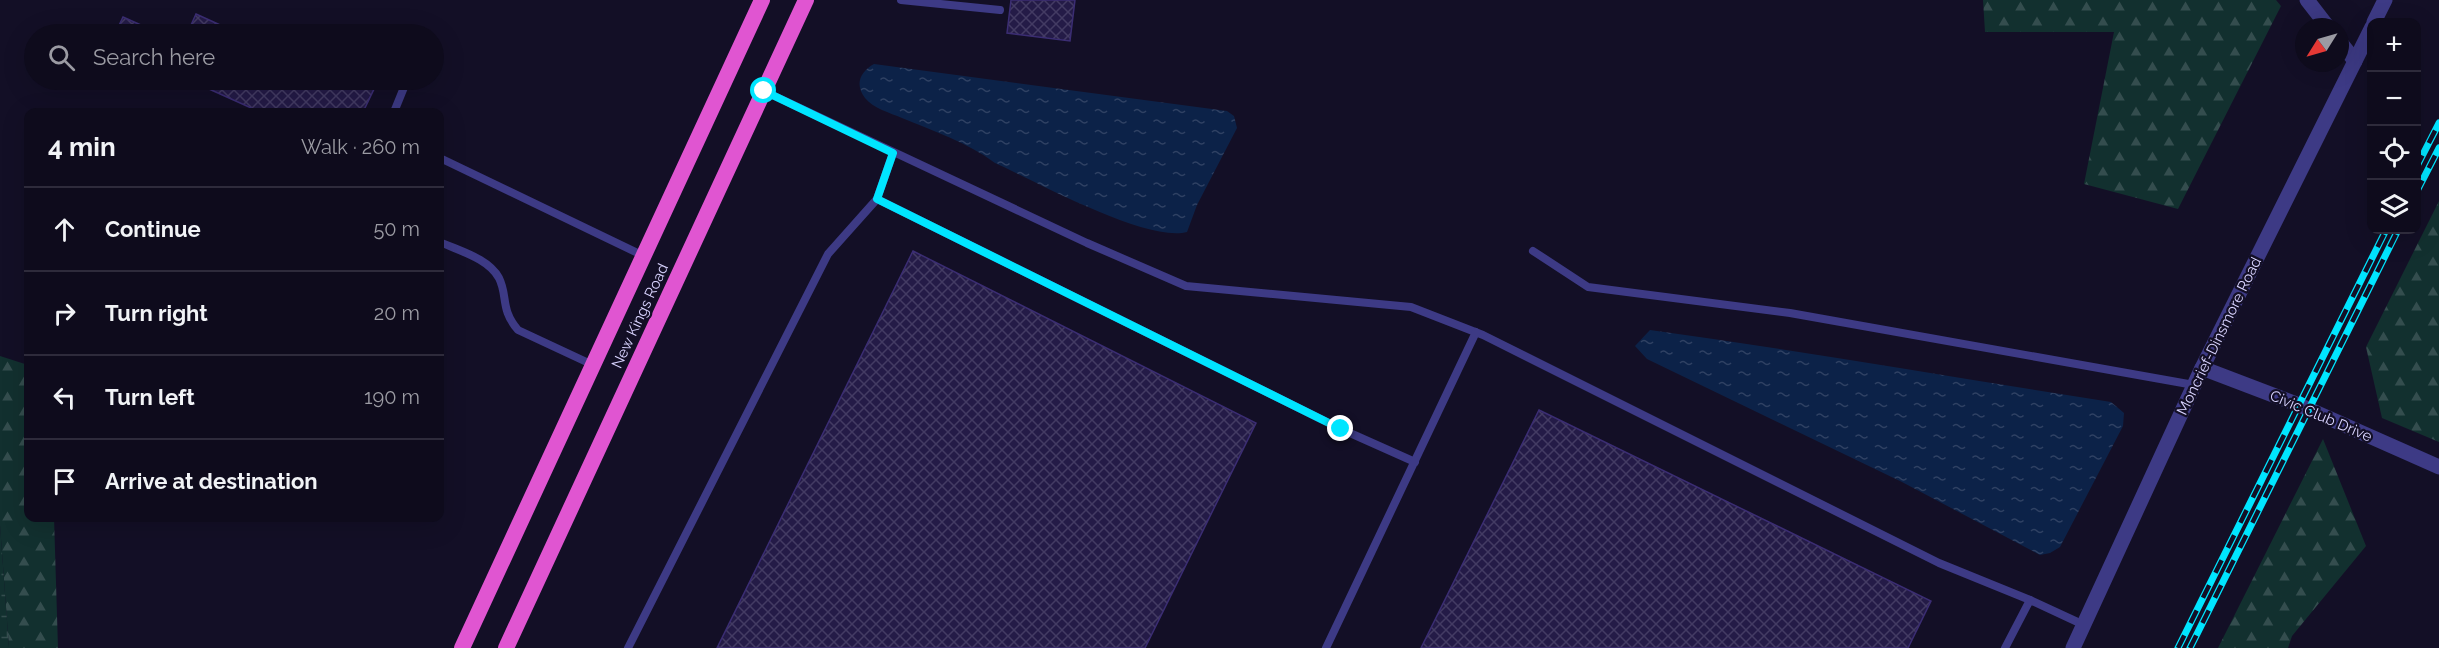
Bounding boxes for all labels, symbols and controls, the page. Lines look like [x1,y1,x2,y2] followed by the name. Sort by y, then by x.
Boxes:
[2295,18,2349,72] north arrow
[2367,18,2421,234] map controls
[2367,18,2421,72] button: +
[24,24,444,90] search box
[45,41,78,74] icon: search
[93,44,215,70] text: Search here
[2367,72,2421,126] button: −
[750,77,776,103] route start
[2367,126,2421,180] button: locate
[48,132,116,162] text: 4 min
[301,135,420,159] text: Walk · 260 m
[2367,180,2421,234] button: layers
[48,213,81,246] icon: ahead
[105,216,201,242] text: Continue
[373,217,420,241] text: 50 m
[2173,254,2265,418] street label: Moncrief-Dinsmore Road
[608,261,672,371] street label: New Kings Road
[48,297,81,330] icon: right
[105,300,208,326] text: Turn right
[374,301,420,325] text: 20 m
[48,381,81,414] icon: left
[105,384,195,410] text: Turn left
[364,385,420,409] text: 190 m
[2267,386,2375,446] street label: Civic Club Drive
[1327,415,1353,441] route end
[48,465,81,498] icon: arrive
[105,468,318,494] text: Arrive at destination

